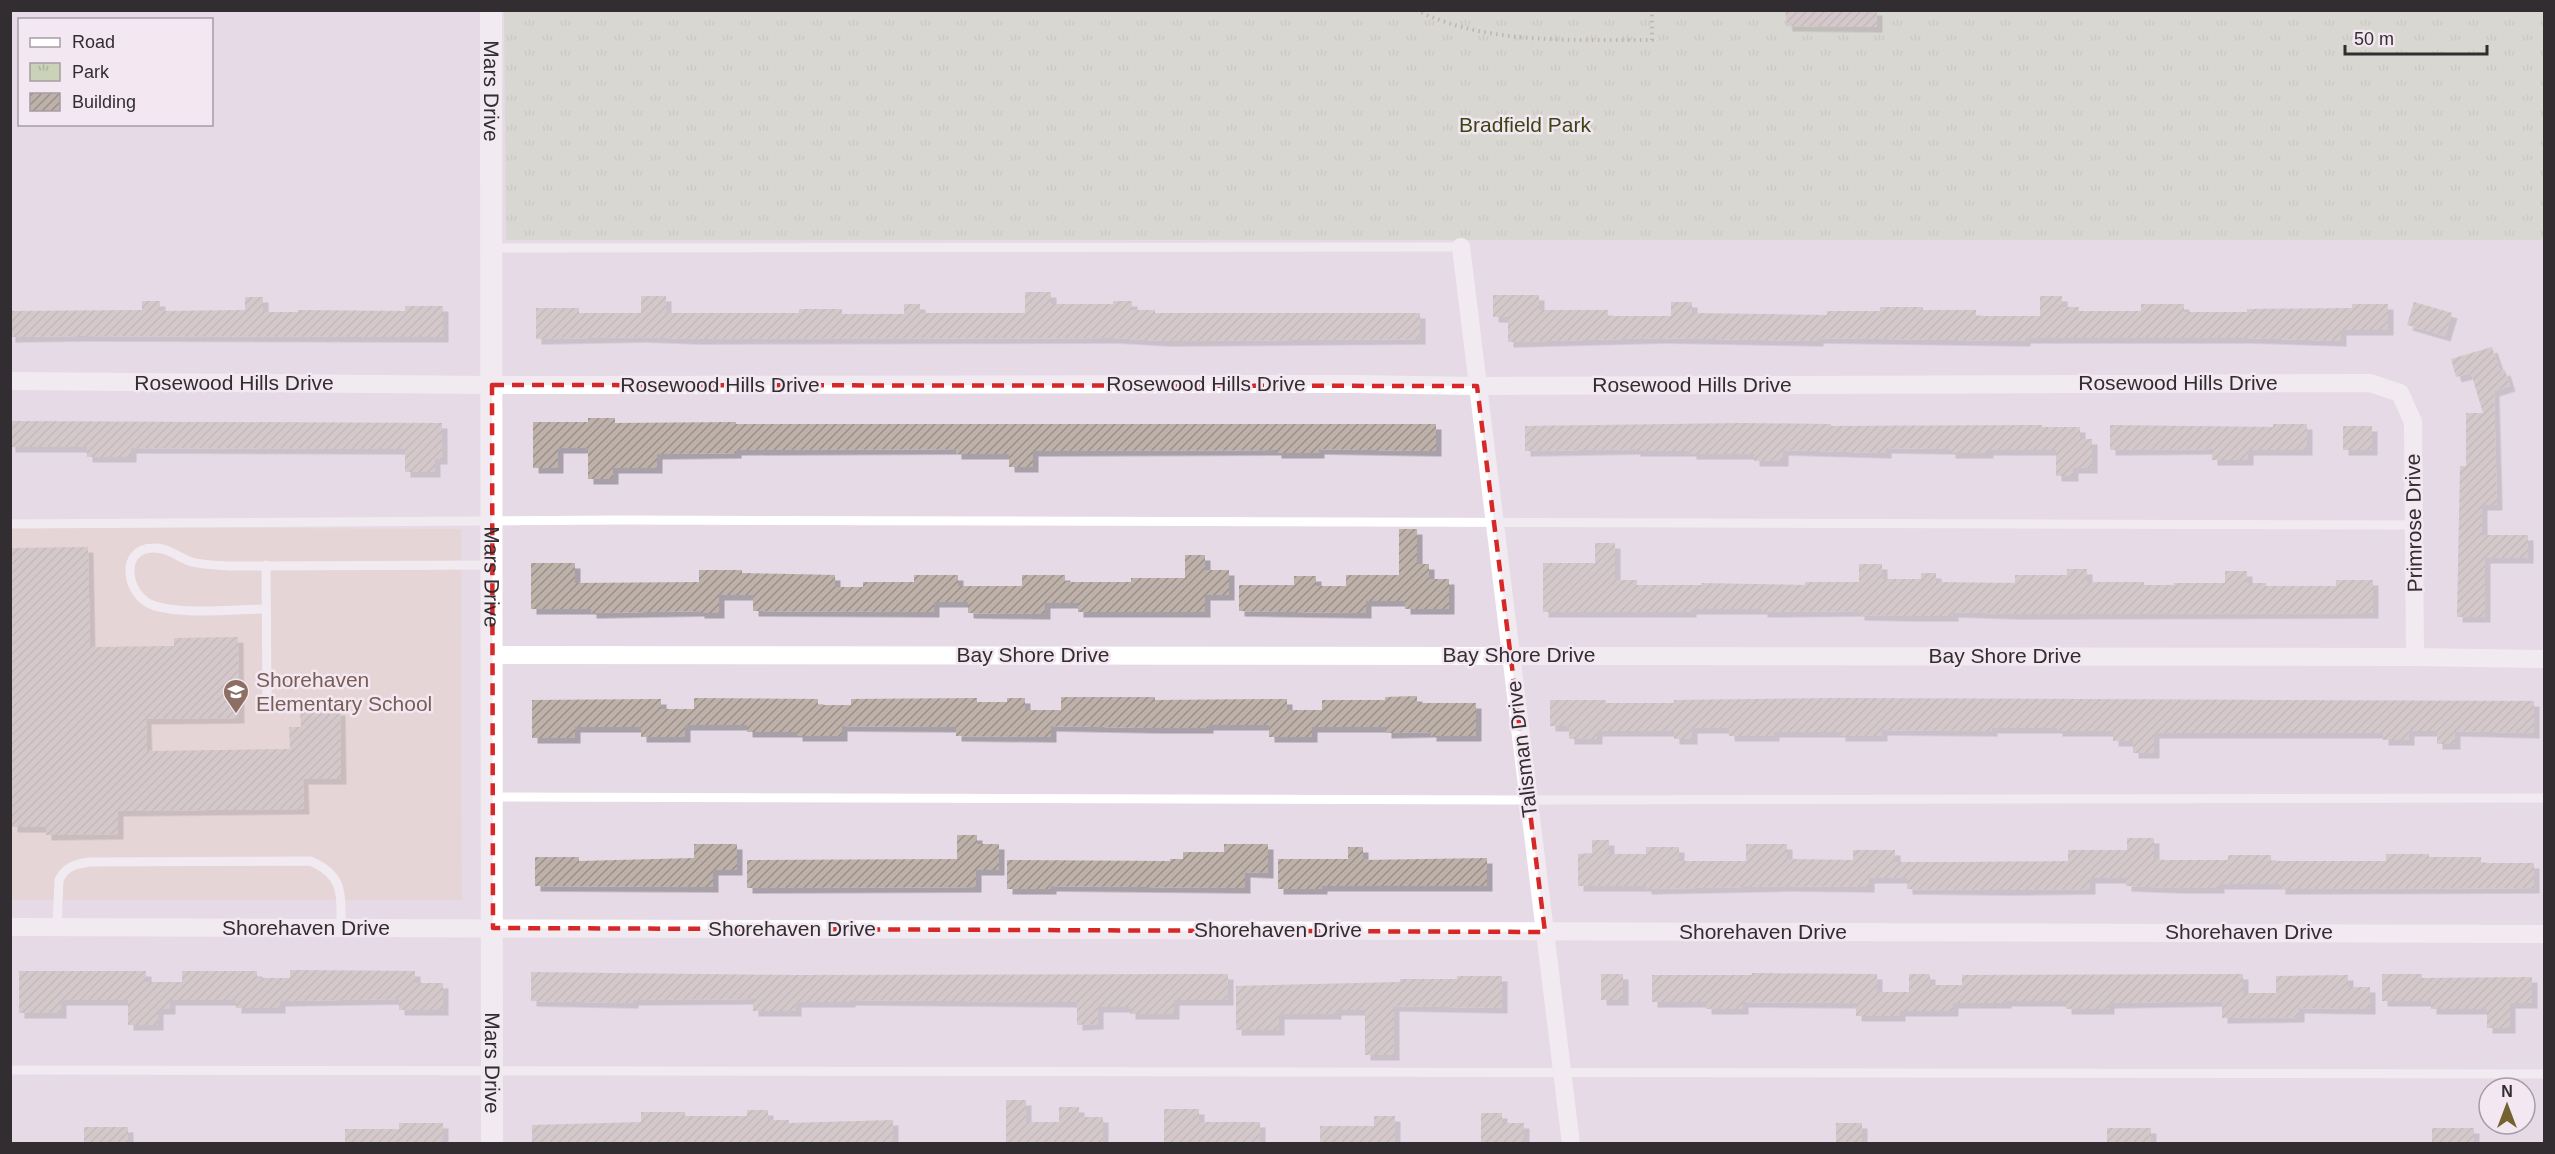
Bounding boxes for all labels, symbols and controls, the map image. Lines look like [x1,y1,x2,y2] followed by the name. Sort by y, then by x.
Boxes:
[18,18,213,126] legend
[2345,18,2488,56] scale bar
[2354,29,2394,49] text: 50 m
[72,32,115,52] text: Road
[480,40,503,142] street label: Mars Drive
[72,62,110,82] text: Park
[72,92,136,112] text: Building
[1459,113,1591,136] park label: Bradfield Park
[134,371,334,394] street label: Rosewood Hills Drive
[2078,371,2278,394] street label: Rosewood Hills Drive
[1106,372,1306,395] street label: Rosewood Hills Drive
[620,373,820,396] street label: Rosewood Hills Drive
[1592,373,1792,396] street label: Rosewood Hills Drive
[2401,453,2426,593] street label: Primrose Drive
[480,526,504,628] street label: Mars Drive
[957,643,1109,666] street label: Bay Shore Drive
[1443,643,1595,666] street label: Bay Shore Drive
[1929,644,2081,667] street label: Bay Shore Drive
[256,668,432,715] place label: Shorehaven Elementary School
[221,677,251,715] school or university icon: Shorehaven Elementary School
[1502,679,1541,819] street label: Talisman Drive
[222,916,390,939] street label: Shorehaven Drive
[708,917,876,940] street label: Shorehaven Drive
[1194,918,1362,941] street label: Shorehaven Drive
[1679,920,1847,943] street label: Shorehaven Drive
[2165,920,2333,943] street label: Shorehaven Drive
[481,1012,504,1114] street label: Mars Drive
[2477,1076,2537,1136] north arrow
[2501,1083,2513,1100] text: N

